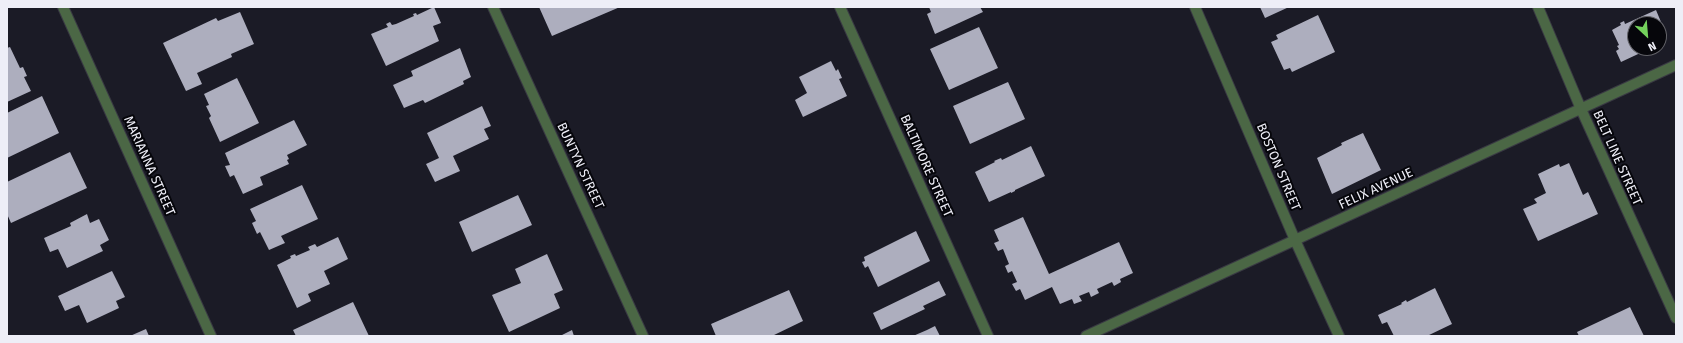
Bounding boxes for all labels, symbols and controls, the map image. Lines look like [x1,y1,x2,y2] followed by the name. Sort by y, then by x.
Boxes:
[1627,16,1667,56] north arrow
[1646,39,1658,54] text: N
[1589,108,1645,208] street label: BELT LINE STREET
[896,112,956,220] street label: BALTIMORE STREET
[120,114,178,218] street label: MARIANNA STREET
[553,120,607,212] street label: BUNTYN STREET
[1253,121,1303,213] street label: BOSTON STREET
[1336,165,1416,213] street label: FELIX AVENUE

